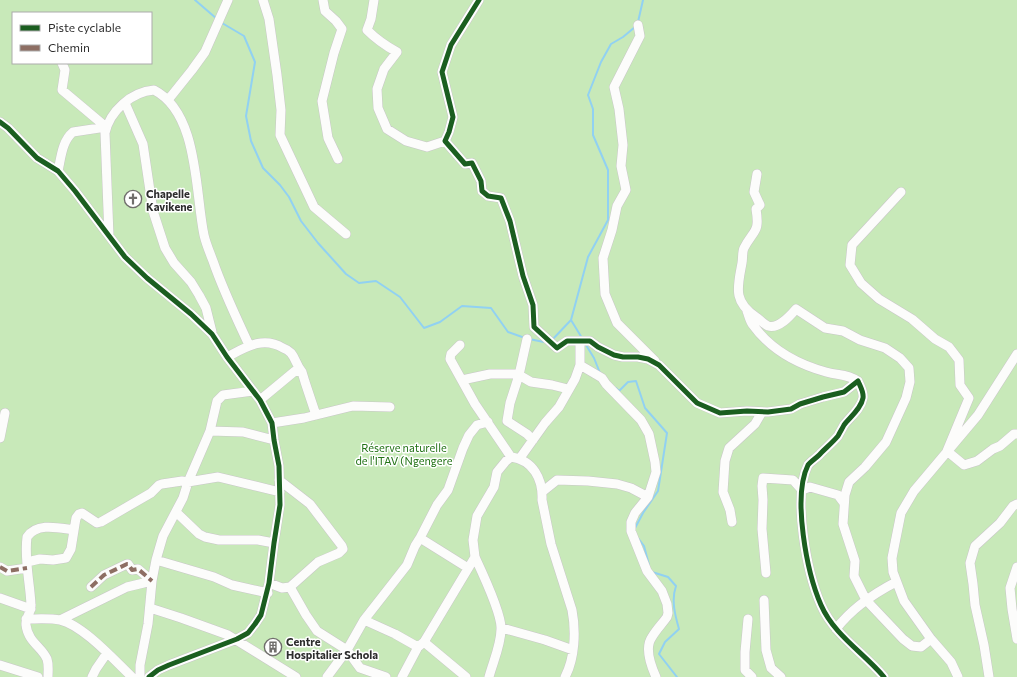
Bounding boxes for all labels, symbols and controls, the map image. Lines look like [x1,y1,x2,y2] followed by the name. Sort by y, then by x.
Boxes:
[12,12,152,64] legend
[48,20,121,34] text: Piste cyclable
[48,40,90,54] text: Chemin
[146,187,193,213] place label: Chapelle Kavikene
[123,189,143,209] church icon: Chapelle Kavikene
[355,441,453,467] park label: Réserve naturelle de l'ITAV (Ngengere
[286,635,378,661] place label: Centre Hospitalier Schola
[263,637,283,657] building icon: Centre Hospitalier Schola

